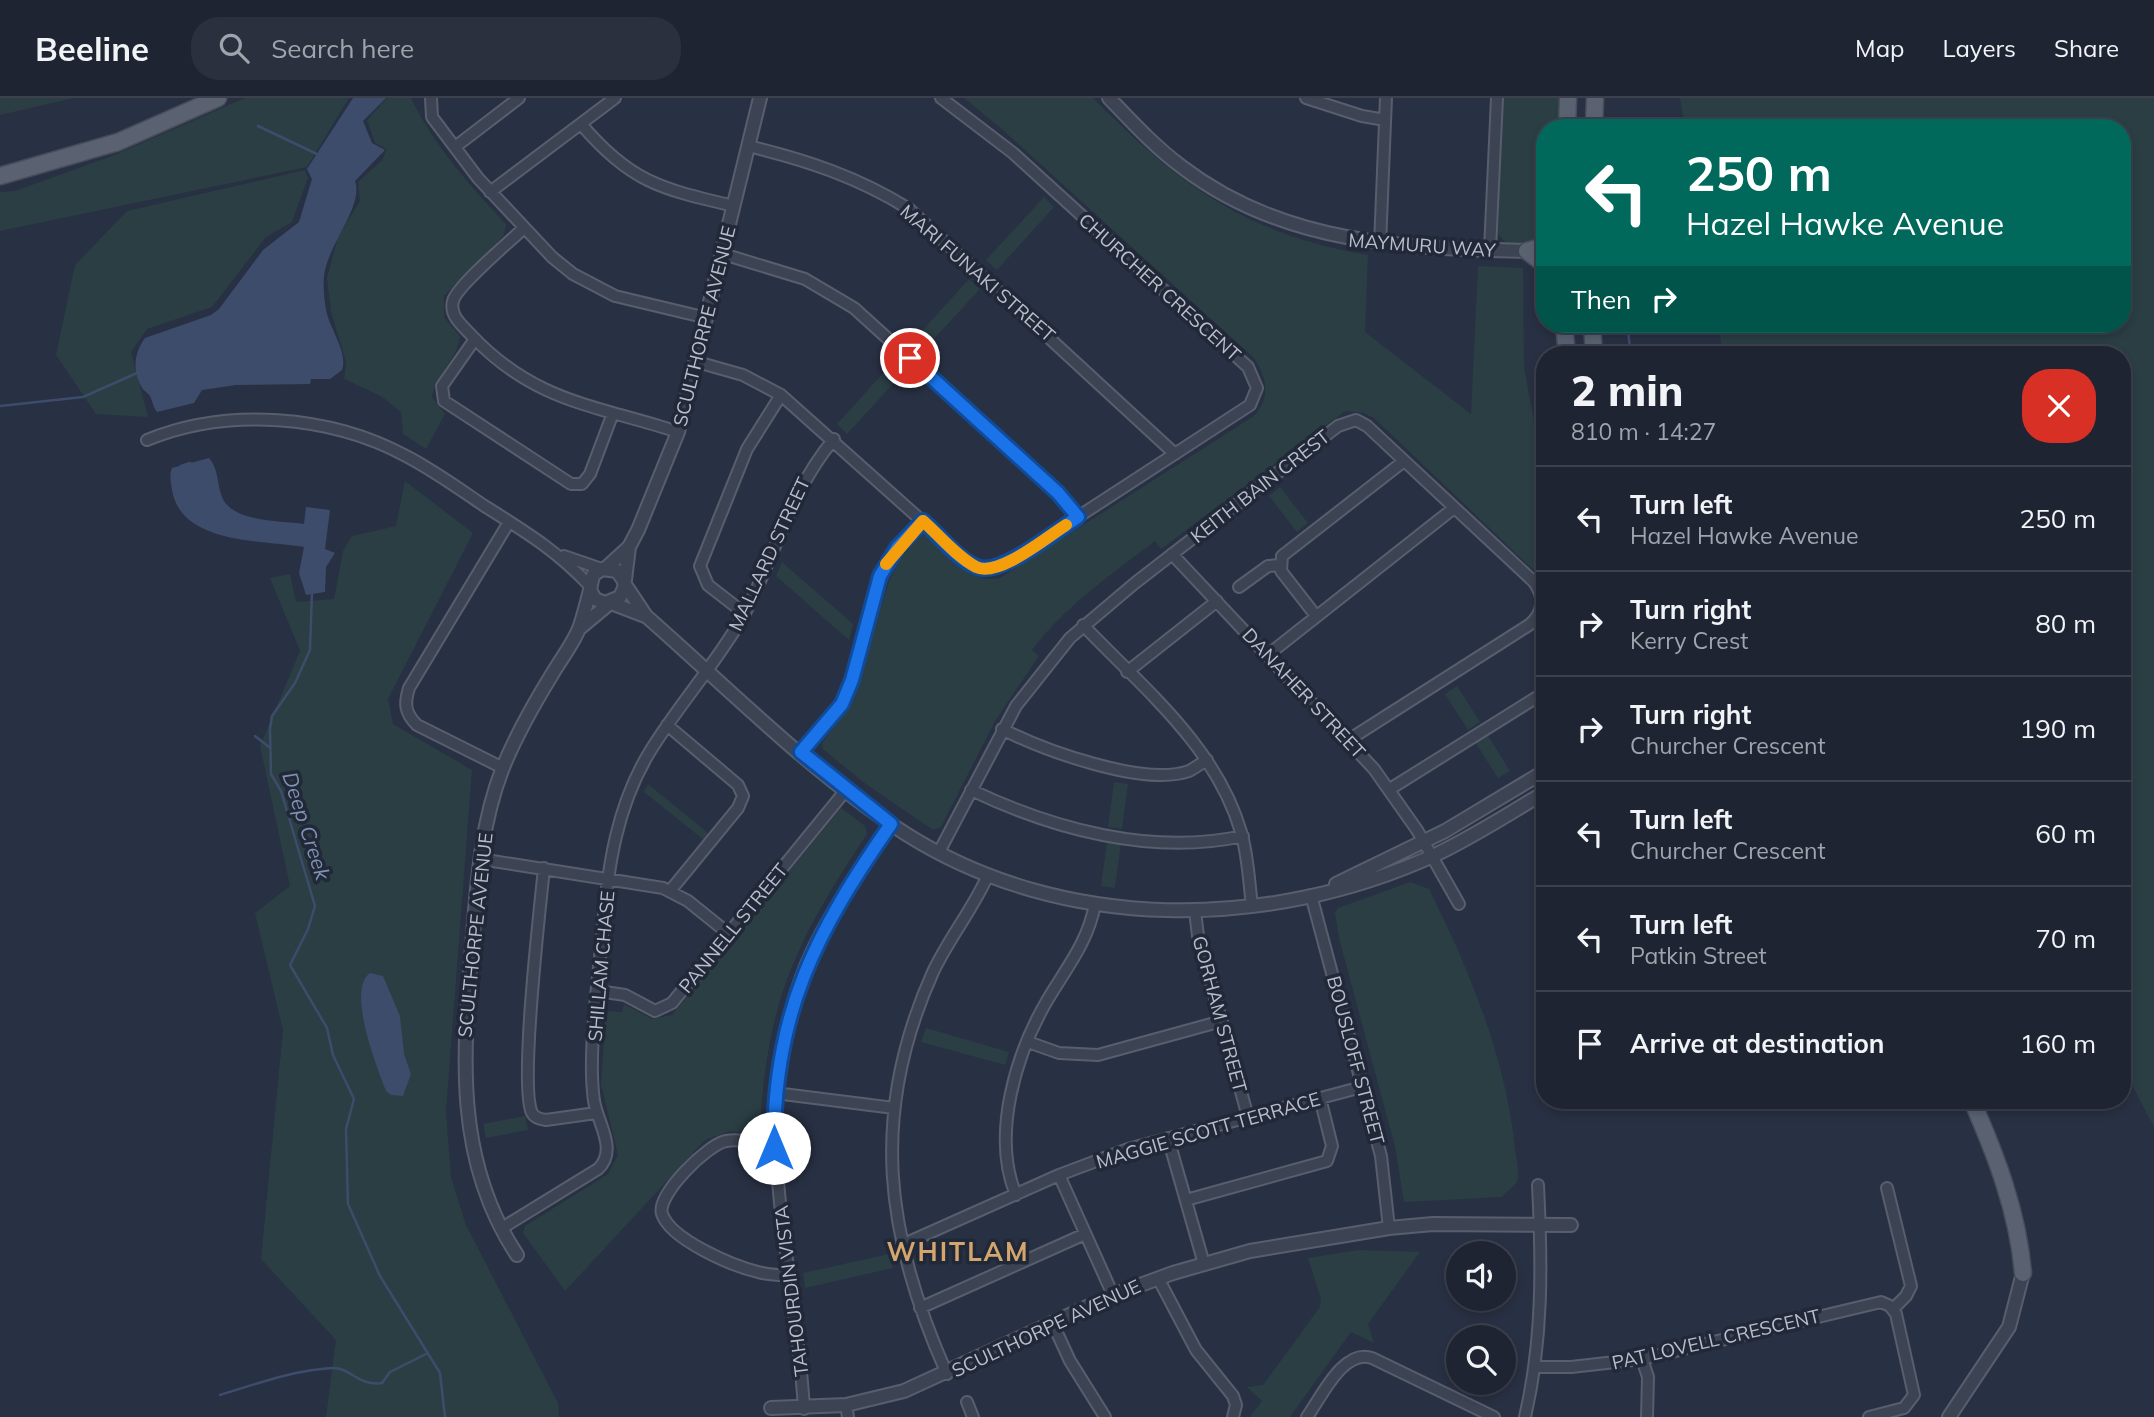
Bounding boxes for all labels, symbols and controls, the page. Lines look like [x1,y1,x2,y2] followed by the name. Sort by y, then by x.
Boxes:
[191,17,681,80] search box
[35,28,149,69] text: Beeline
[215,29,253,67] icon: search
[271,32,414,65] text: Search here
[1855,33,1904,63] text: Map
[1942,33,2016,63] text: Layers
[2054,33,2119,63] text: Share
[1686,142,1832,203] text: 250 m
[1571,147,1662,238] icon: left
[896,199,1061,347] street label: MARI FUNAKI STREET
[1686,203,2004,243] text: Hazel Hawke Avenue
[1074,208,1246,367] street label: CHURCHER CRESCENT
[667,223,741,429] street label: SCULTHORPE AVENUE
[1348,228,1497,262] street label: MAYMURU WAY
[1645,280,1683,318] icon: right
[1571,283,1631,316] text: Then
[880,328,940,388] pin
[891,339,929,377] icon: arrive
[1571,364,1684,417] text: 2 min
[2022,369,2096,443] button: close
[1571,417,1716,446] text: 810 m · 14:27
[1186,424,1335,548] street label: KEITH BAIN CREST
[723,473,815,635] street label: MALLARD STREET
[1630,488,1732,521] text: Turn left
[1571,500,1609,538] icon: left
[2020,502,2096,535] text: 250 m
[1630,521,1859,550] text: Hazel Hawke Avenue
[1630,593,1751,626] text: Turn right
[1571,605,1609,643] icon: right
[2035,607,2096,640] text: 80 m
[1237,623,1371,764] street label: DANAHER STREET
[1630,626,1748,655] text: Kerry Crest
[1630,698,1751,731] text: Turn right
[1571,710,1609,748] icon: right
[2020,712,2096,745] text: 190 m
[1630,731,1825,760] text: Churcher Crescent
[277,768,337,884] water label: Deep Creek
[1630,803,1732,836] text: Turn left
[1571,815,1609,853] icon: left
[2035,817,2096,850] text: 60 m
[452,832,498,1038] street label: SCULTHORPE AVENUE
[1630,836,1825,865] text: Churcher Crescent
[673,858,793,998] street label: PANNELL STREET
[582,890,620,1042] street label: SHILLAM CHASE
[1630,908,1732,941] text: Turn left
[1571,920,1609,958] icon: left
[2035,922,2096,955] text: 70 m
[1188,933,1253,1095] street label: GORHAM STREET
[1630,941,1767,970] text: Patkin Street
[1322,973,1390,1147] street label: BOUSLOFF STREET
[1571,1025,1609,1063] icon: arrive
[1630,1027,1885,1060] text: Arrive at destination
[2020,1027,2096,1060] text: 160 m
[1093,1087,1323,1173] street label: MAGGIE SCOTT TERRACE
[737,1111,811,1185] position arrow
[769,1204,813,1378] street label: TAHOURDIN VISTA
[886,1235,1030,1268] district label: WHITLAM
[1446,1241,1516,1395] map controls
[1446,1241,1516,1311] button: sound
[948,1274,1144,1382] street label: SCULTHORPE AVENUE
[1610,1303,1823,1375] street label: PAT LOVELL CRESCENT
[1446,1325,1516,1395] button: search

